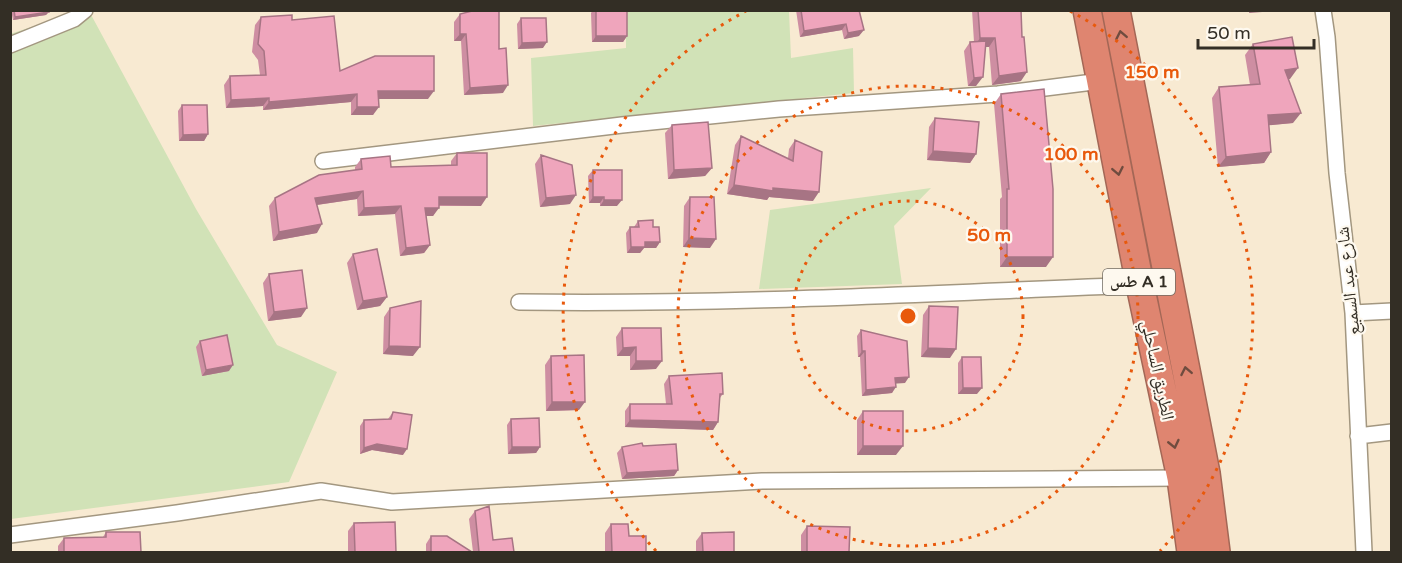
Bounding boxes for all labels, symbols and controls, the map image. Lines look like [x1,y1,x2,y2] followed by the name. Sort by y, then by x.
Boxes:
[1198,12,1314,50] scale bar
[1207,22,1251,44] text: 50 m
[1115,30,1128,40] one-way arrow
[1124,61,1180,83] text: 150 m
[1043,143,1099,165] text: 100 m
[1111,166,1124,176] one-way arrow
[967,224,1011,246] text: 50 m
[1331,226,1366,336] street label: شارع عبد السميع
[1103,269,1175,295] road number: طس A 1
[898,306,918,326] centre of rings
[1133,318,1179,423] street label: الطريق الساحلي
[1180,366,1193,376] one-way arrow
[1167,439,1180,449] one-way arrow

